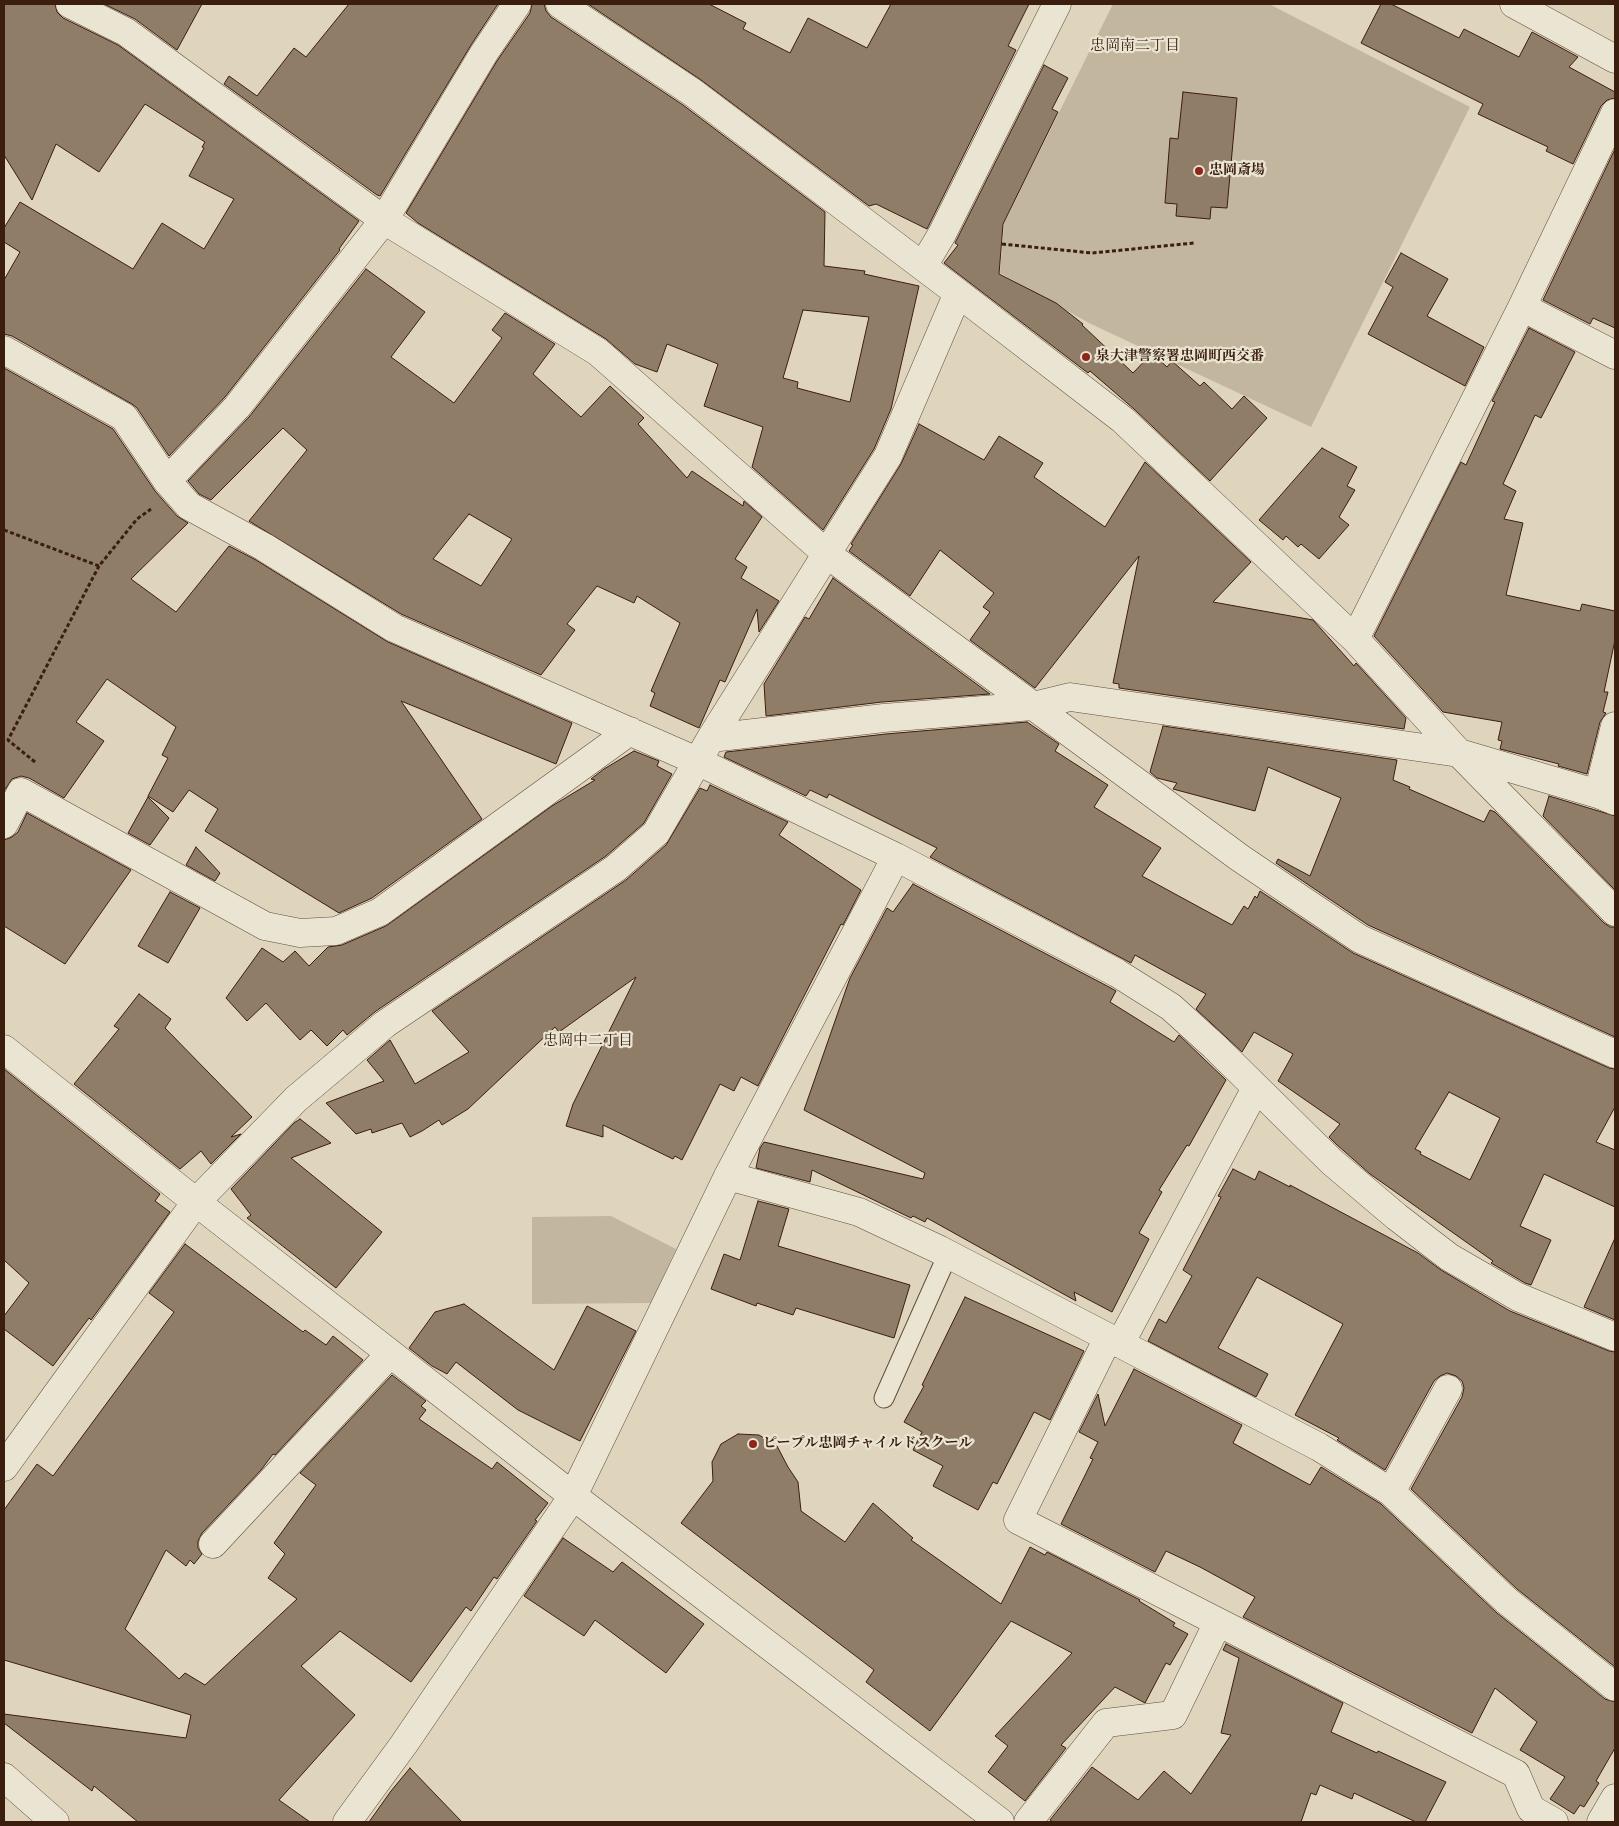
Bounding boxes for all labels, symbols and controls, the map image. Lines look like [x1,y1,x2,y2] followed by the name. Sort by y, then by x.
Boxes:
[1090,37,1180,55] district label: 忠岡南二丁目
[1209,163,1265,179] place label: 忠岡斎場
[1193,165,1205,177] marker: 忠岡斎場
[1096,349,1264,365] place label: 泉大津警察署忠岡町西交番
[1080,351,1092,363] marker: 泉大津警察署忠岡町西交番
[543,1032,633,1050] district label: 忠岡中二丁目
[763,1436,972,1452] place label: ピープル忠岡チャイルドスクール
[747,1438,759,1450] marker: ピープル忠岡チャイルドスクール

